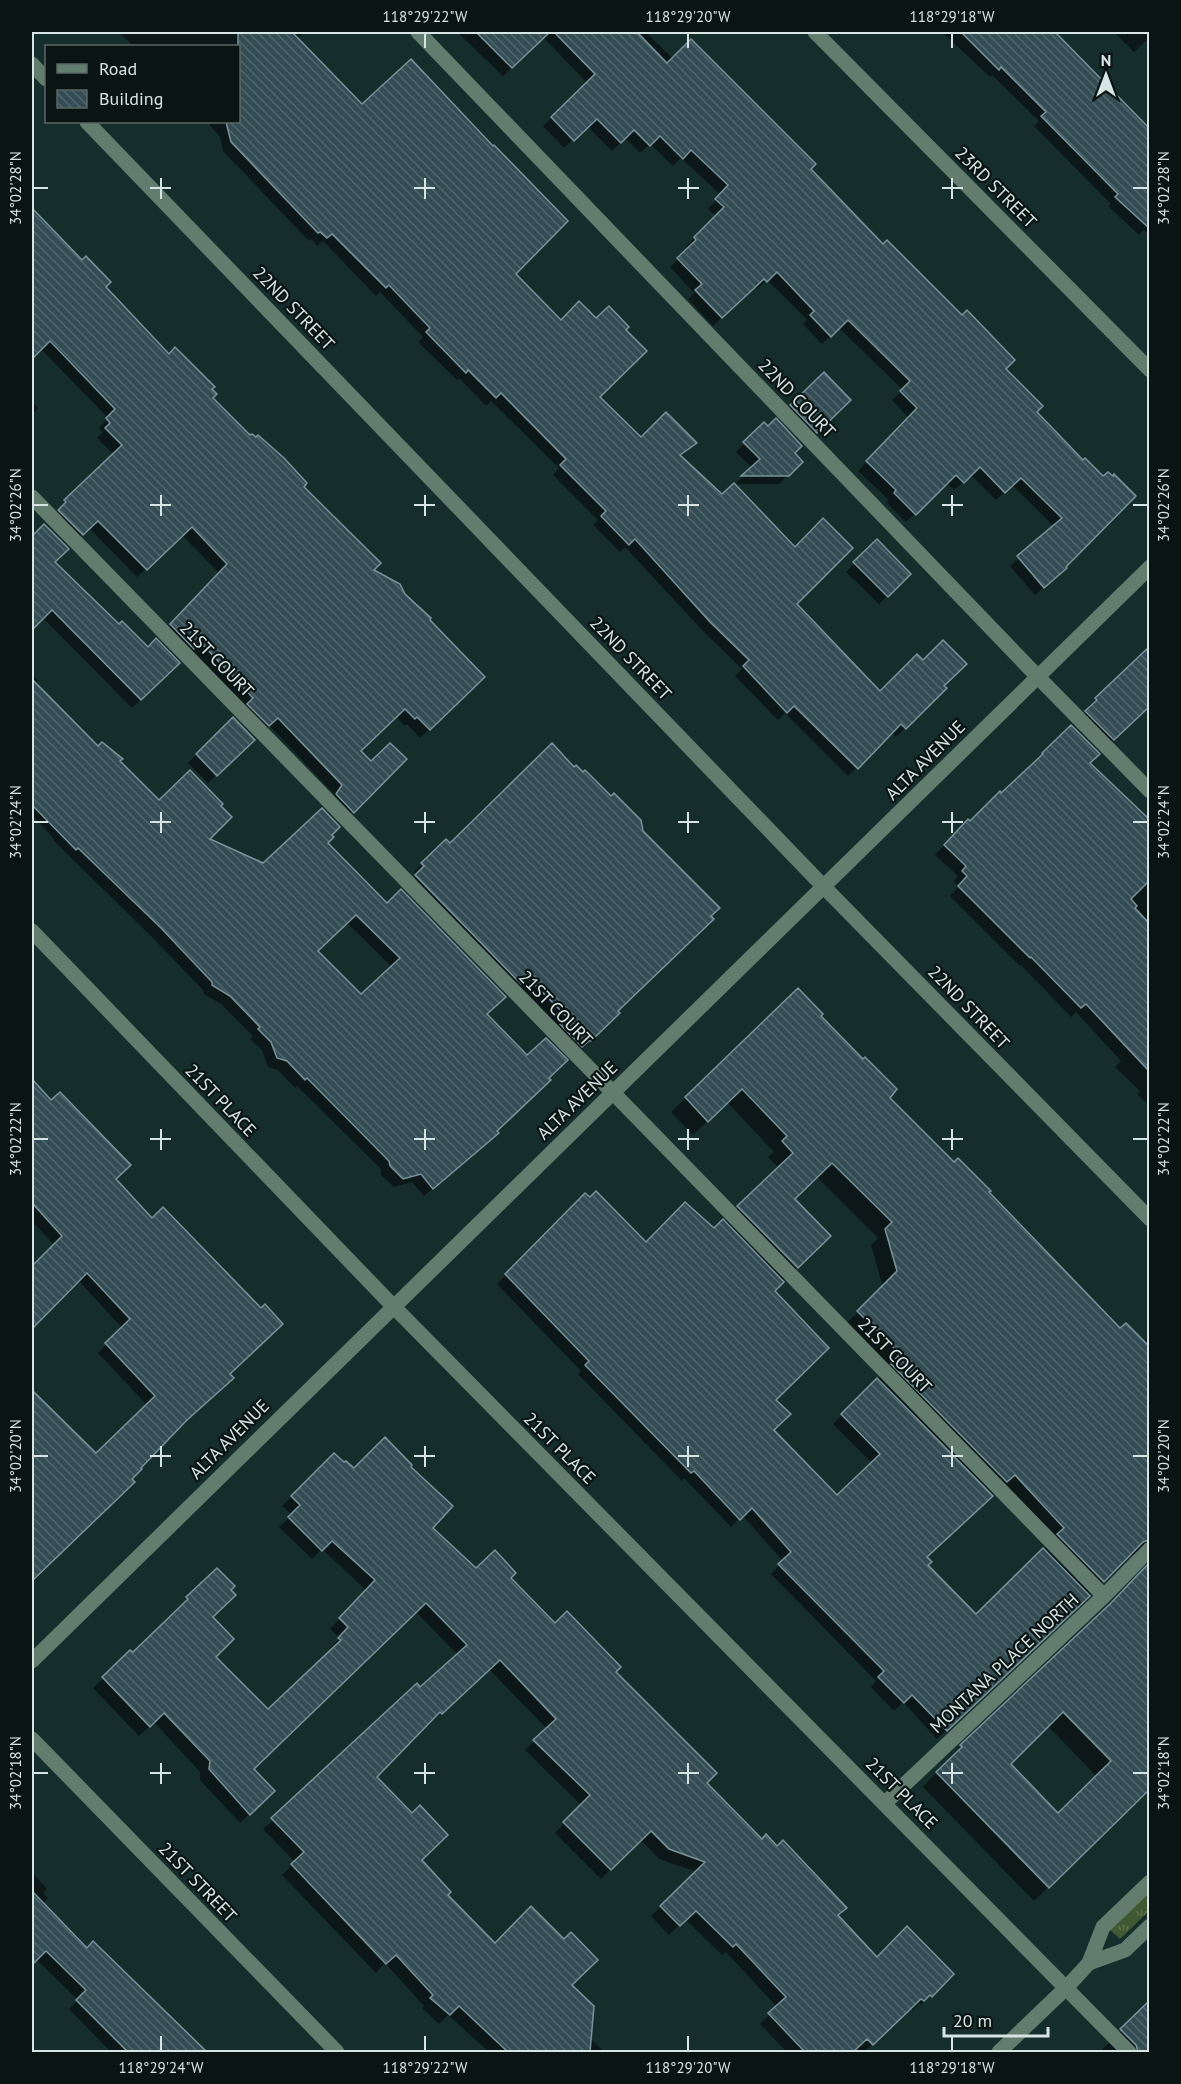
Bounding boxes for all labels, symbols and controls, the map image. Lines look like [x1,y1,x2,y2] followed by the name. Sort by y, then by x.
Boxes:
[383,7,468,26] text: 118°29'22"W
[646,7,731,26] text: 118°29'20"W
[910,7,995,26] text: 118°29'18"W
[45,45,240,123] legend
[1076,45,1136,105] north arrow
[1101,50,1111,70] text: N
[99,57,137,80] text: Road
[99,87,163,110] text: Building
[950,141,1042,233] street label: 23RD STREET
[6,151,25,225] text: 34°02'28"N
[1154,151,1173,225] text: 34°02'28"N
[248,261,340,355] street label: 22ND STREET
[753,353,841,443] street label: 22ND COURT
[6,468,25,542] text: 34°02'26"N
[1154,468,1173,542] text: 34°02'26"N
[585,611,677,705] street label: 22ND STREET
[175,616,259,702] street label: 21ST COURT
[880,715,970,805] street label: ALTA AVENUE
[6,785,25,859] text: 34°02'24"N
[1154,785,1173,859] text: 34°02'24"N
[923,960,1015,1054] street label: 22ND STREET
[514,965,598,1051] street label: 21ST COURT
[532,1056,622,1144] street label: ALTA AVENUE
[181,1059,261,1141] street label: 21ST PLACE
[6,1102,25,1176] text: 34°02'22"N
[1154,1102,1173,1176] text: 34°02'22"N
[853,1312,937,1398] street label: 21ST COURT
[184,1394,274,1484] street label: ALTA AVENUE
[519,1407,601,1489] street label: 21ST PLACE
[6,1419,25,1493] text: 34°02'20"N
[1154,1419,1173,1493] text: 34°02'20"N
[925,1588,1083,1738] street label: MONTANA PLACE NORTH
[6,1736,25,1810] text: 34°02'18"N
[1154,1736,1173,1810] text: 34°02'18"N
[861,1752,943,1834] street label: 21ST PLACE
[154,1837,242,1927] street label: 21ST STREET
[944,2000,1048,2038] scale bar
[953,2009,992,2032] text: 20 m
[119,2058,204,2077] text: 118°29'24"W
[383,2058,468,2077] text: 118°29'22"W
[646,2058,731,2077] text: 118°29'20"W
[910,2058,995,2077] text: 118°29'18"W

